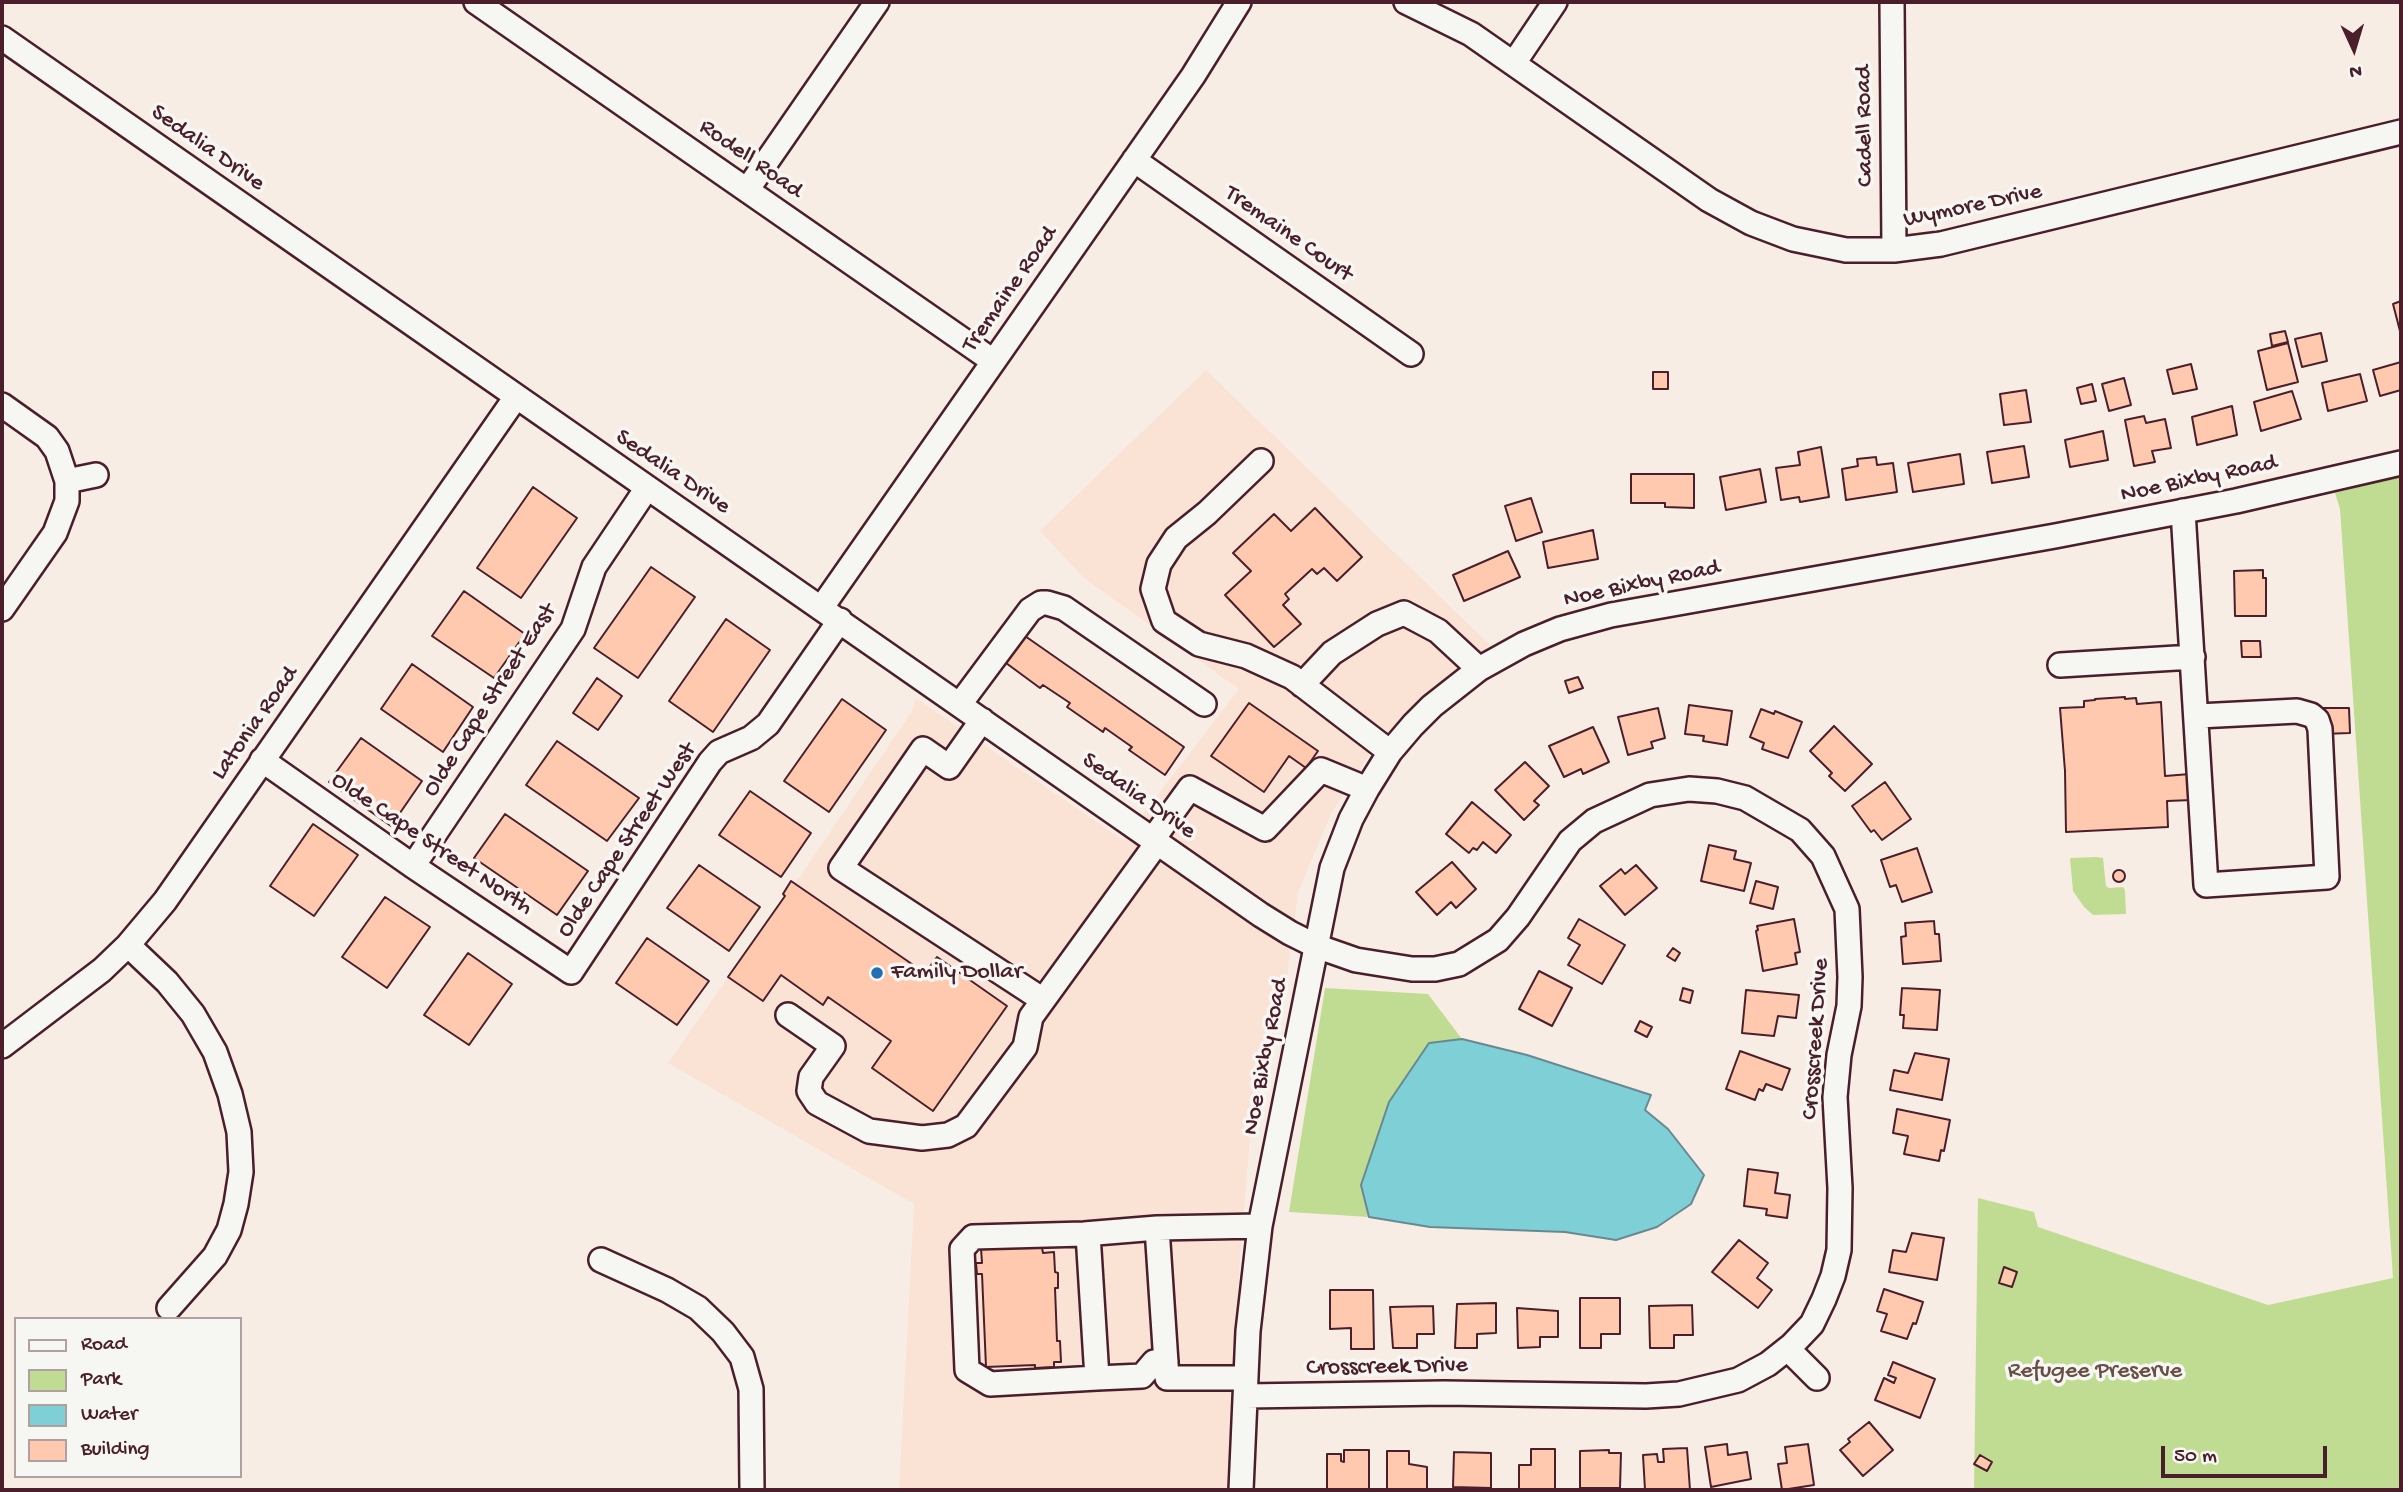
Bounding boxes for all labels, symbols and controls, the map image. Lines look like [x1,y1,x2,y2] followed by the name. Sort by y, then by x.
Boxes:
[2319,14,2389,84] north arrow
[2349,59,2362,82] text: N
[1851,65,1881,187] street label: Cadell Road
[144,99,270,199] street label: Sedalia Drive
[693,114,807,206] street label: Rodell Road
[1901,178,2045,236] street label: Wymore Drive
[1218,180,1358,290] street label: Tremaine Court
[957,221,1065,359] street label: Tremaine Road
[609,424,735,522] street label: Sedalia Drive
[2118,449,2280,511] street label: Noe Bixby Road
[1561,554,1723,616] street label: Noe Bixby Road
[418,599,564,803] street label: Olde Cape Street East
[206,662,306,786] street label: Latonia Road
[552,738,704,944] street label: Olde Cape Street West
[1075,747,1201,847] street label: Sedalia Drive
[325,767,537,923] street label: Olde Cape Street North
[1797,957,1837,1121] street label: Crosscreek Drive
[891,959,1022,987] place label: Family Dollar
[869,965,885,981] marker: Family Dollar
[1238,976,1296,1138] street label: Noe Bixby Road
[14,1317,242,1478] legend
[81,1333,127,1358] text: Road
[1306,1352,1468,1384] street label: Crosscreek Drive
[2008,1358,2182,1386] park label: Refugee Preserve
[81,1368,121,1393] text: Park
[81,1403,137,1428] text: Water
[2165,1432,2331,1476] scale bar
[81,1438,150,1463] text: Building
[2174,1445,2217,1470] text: 50 m

